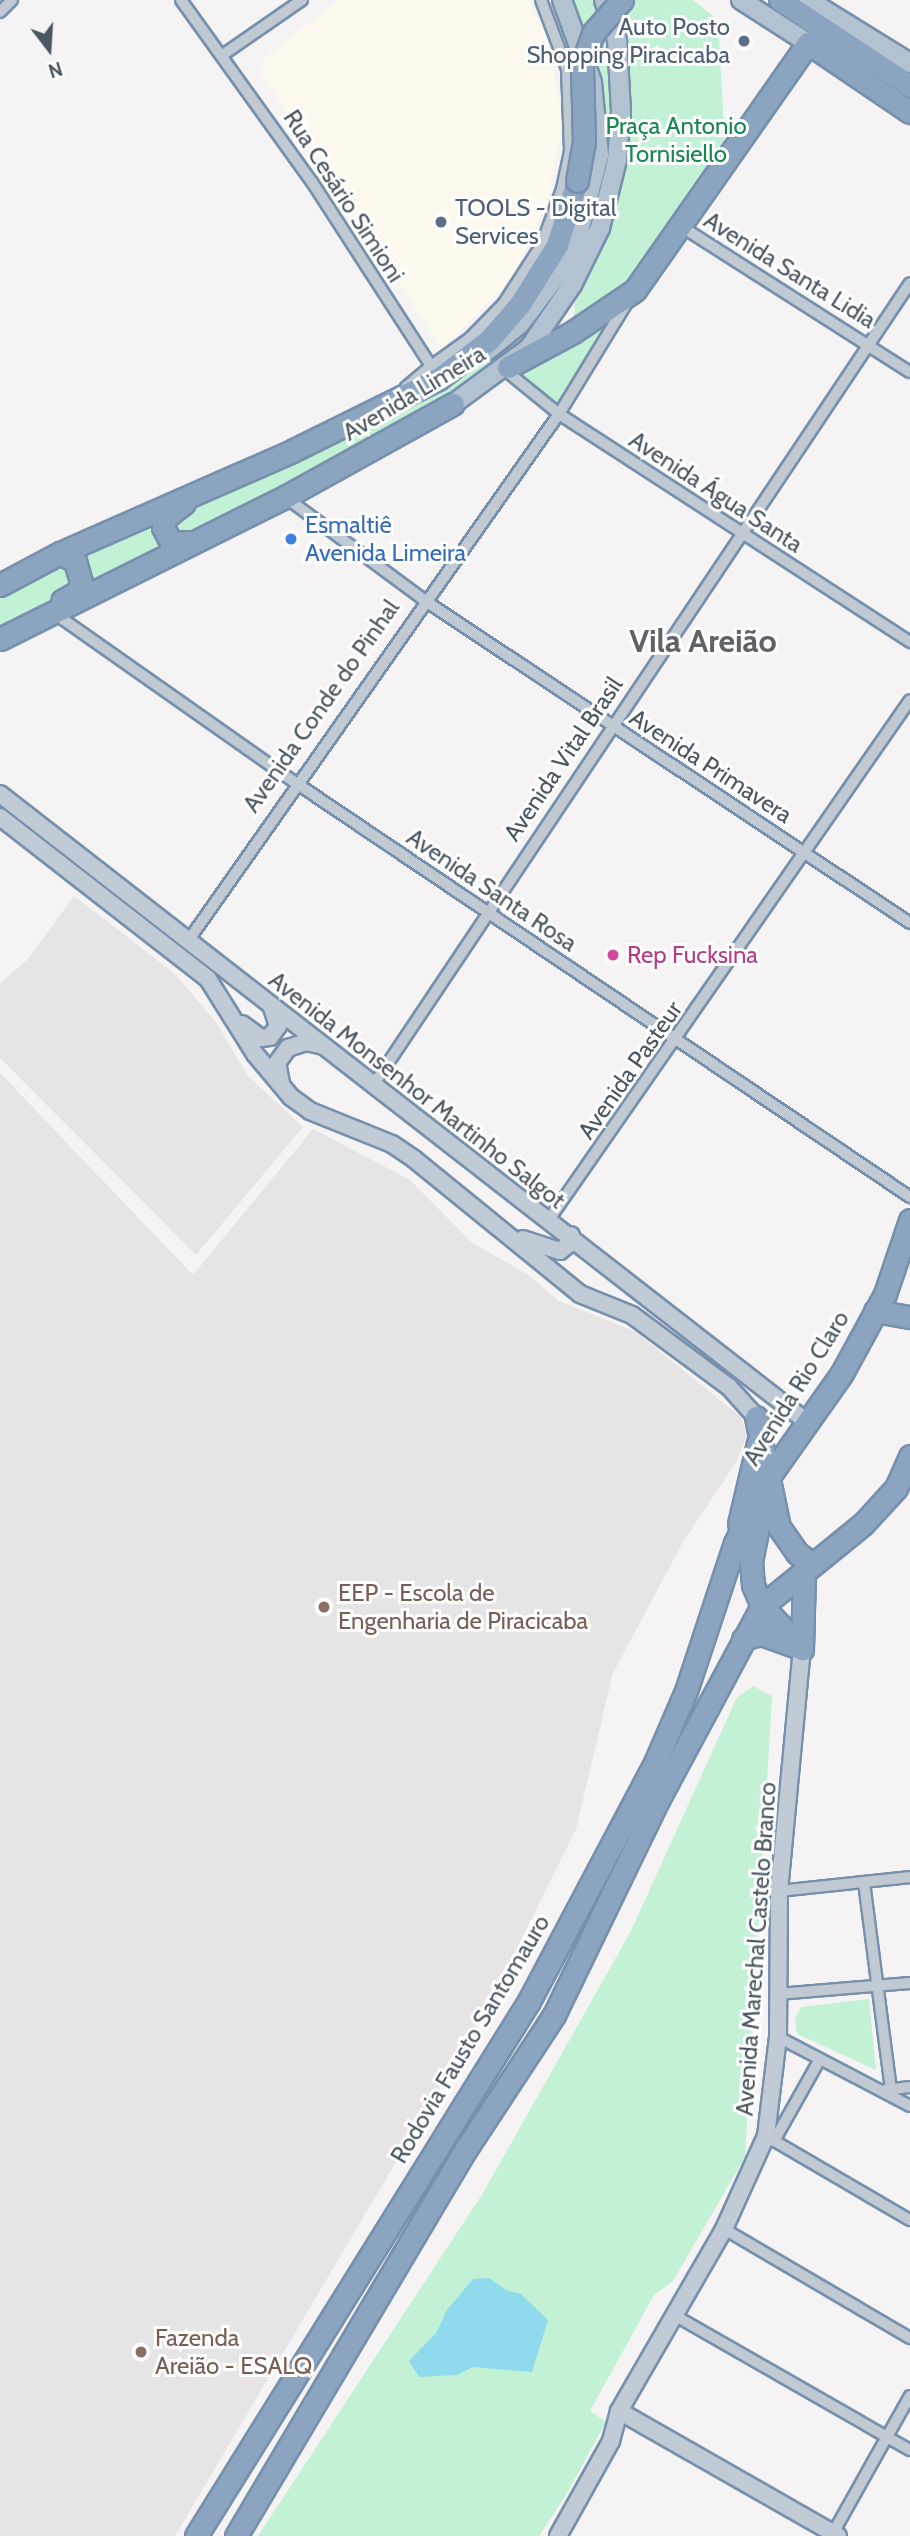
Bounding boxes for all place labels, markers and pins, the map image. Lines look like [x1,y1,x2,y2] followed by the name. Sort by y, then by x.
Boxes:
[526,13,730,69] place label: Auto Posto Shopping Piracicaba
[736,33,752,49] marker: Auto Posto Shopping Piracicaba
[455,194,616,250] place label: TOOLS - Digital Services
[433,214,449,230] marker: TOOLS - Digital Services
[305,511,466,567] place label: Esmaltiê Avenida Limeira
[283,531,299,547] marker: Esmaltiê Avenida Limeira
[627,941,758,969] place label: Rep Fucksina
[605,947,621,963] marker: Rep Fucksina
[338,1579,588,1635] place label: EEP - Escola de Engenharia de Piracicaba
[316,1599,332,1615] marker: EEP - Escola de Engenharia de Piracicaba
[155,2324,312,2380] place label: Fazenda Areião - ESALQ
[133,2344,149,2360] marker: Fazenda Areião - ESALQ

